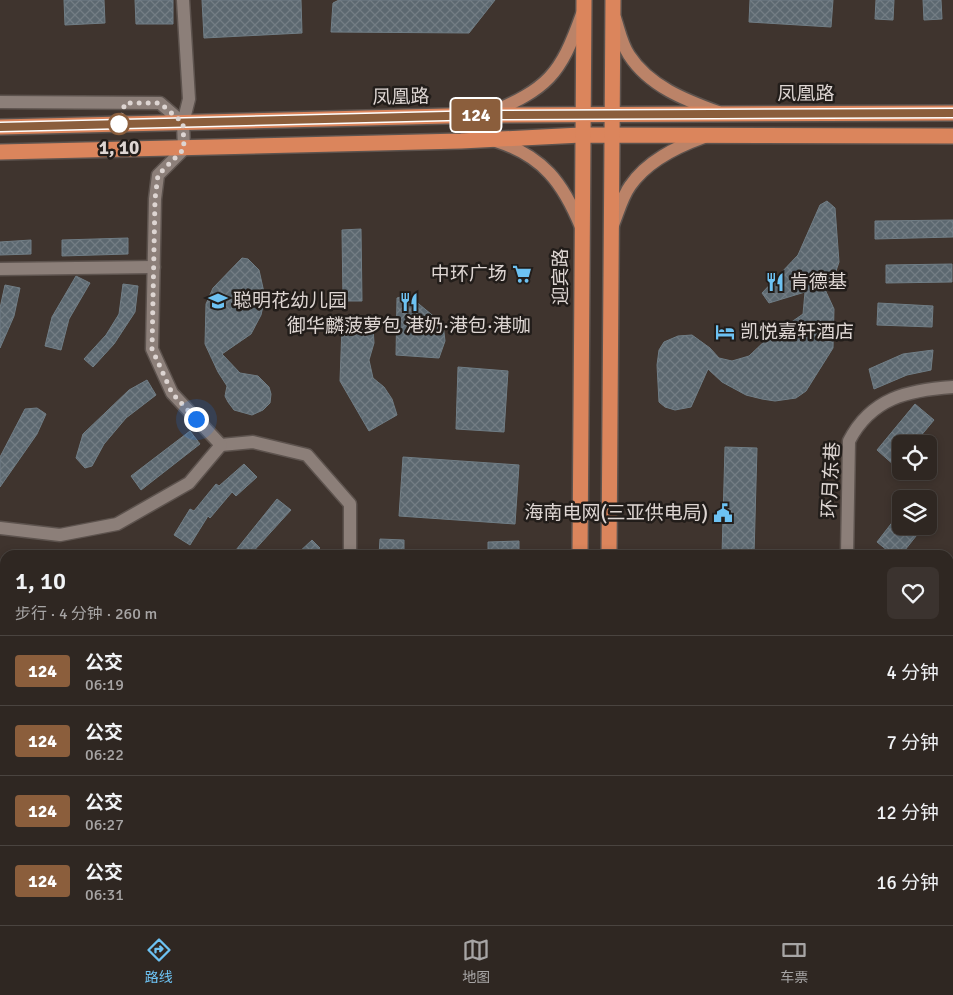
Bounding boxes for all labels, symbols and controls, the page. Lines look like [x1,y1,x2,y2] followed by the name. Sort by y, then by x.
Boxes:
[777,82,835,106] street label: 凤凰路
[372,85,430,109] street label: 凤凰路
[447,99,505,131] line badge: 124
[461,104,491,126] text: 124
[108,113,130,135] marker: 1, 10
[99,136,139,160] place label: 1, 10
[549,248,573,306] street label: 迎宾路
[431,262,507,286] place label: 中环广场
[511,263,533,285] supermarket icon: 中环广场
[790,270,847,294] place label: 肯德基
[764,271,786,293] restaurant icon: 肯德基
[233,289,347,313] place label: 聪明花幼儿园
[207,290,229,312] school or university icon: 聪明花幼儿园
[398,291,420,313] restaurant icon: 御华麟菠萝包 港奶·港包·港咖
[287,314,531,338] place label: 御华麟菠萝包 港奶·港包·港咖
[740,320,854,344] place label: 凯悦嘉轩酒店
[714,321,736,343] hotel icon: 凯悦嘉轩酒店
[184,407,209,432] your location
[892,435,937,535] map controls
[892,435,937,480] button: locate
[817,441,845,519] street label: 环月东巷
[892,490,937,535] button: layers
[524,501,708,525] place label: 海南电网(三亚供电局)
[712,502,734,524] public building icon: 海南电网(三亚供电局)
[15,566,66,596] text: 1, 10
[887,567,939,619] button: heart
[15,604,157,624] text: 步行 · 4 分钟 · 260 m
[85,651,123,675] text: 公交
[28,660,57,682] text: 124
[887,661,939,685] text: 4 分钟
[85,675,124,695] text: 06:19
[85,721,123,745] text: 公交
[28,730,57,752] text: 124
[887,731,939,755] text: 7 分钟
[85,745,124,765] text: 06:22
[85,791,123,815] text: 公交
[28,800,57,822] text: 124
[876,801,939,825] text: 12 分钟
[85,815,124,835] text: 06:27
[85,861,123,885] text: 公交
[28,870,57,892] text: 124
[876,871,939,895] text: 16 分钟
[85,885,124,905] text: 06:31
[145,936,173,986] tab: 路线
[462,936,490,986] tab: 地图
[780,936,808,986] tab: 车票

